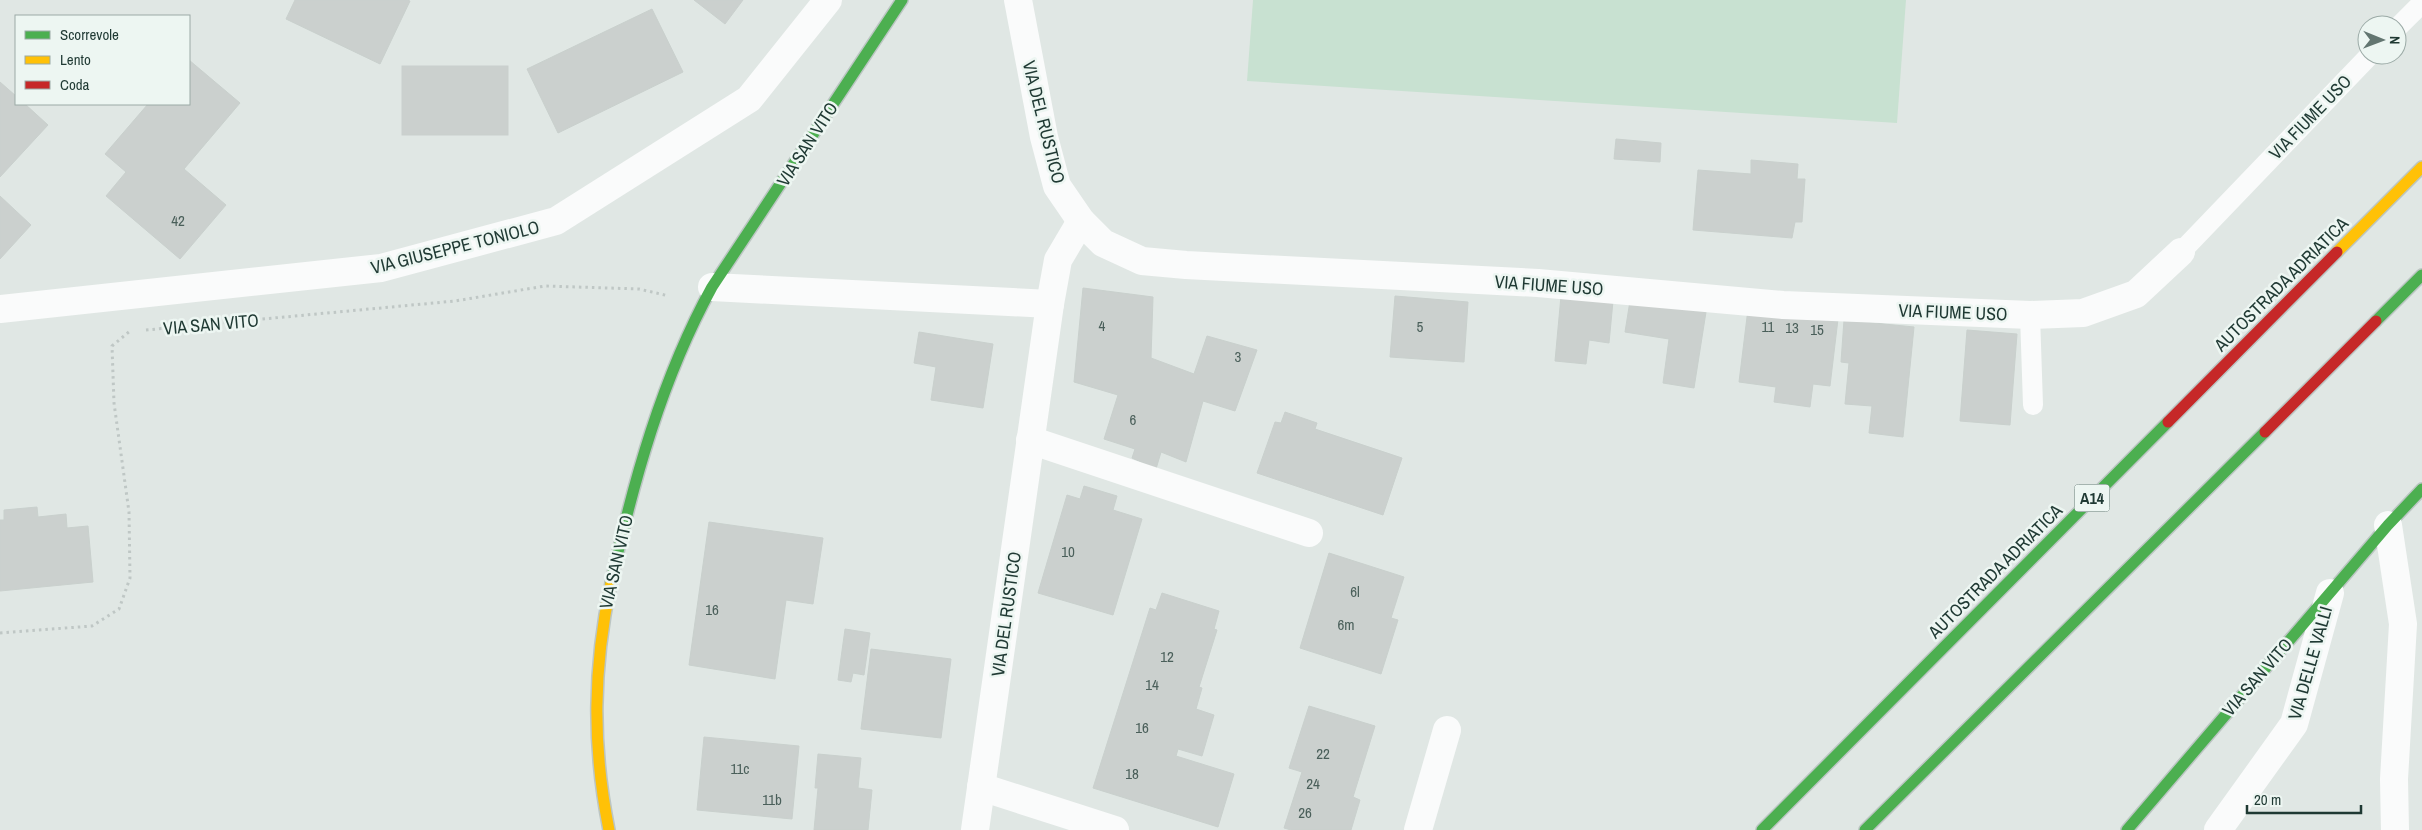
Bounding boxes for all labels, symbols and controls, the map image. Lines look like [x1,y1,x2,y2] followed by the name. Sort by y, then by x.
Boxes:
[15,15,190,105] legend
[2357,15,2407,65] north arrow
[60,24,119,45] text: Scorrevole
[2386,36,2404,45] text: N
[60,49,91,70] text: Lento
[1017,58,1071,186] street label: VIA DEL RUSTICO
[2263,69,2357,165] street label: VIA FIUME USO
[60,74,90,95] text: Coda
[770,97,844,191] street label: VIA SAN VITO
[171,210,185,231] house number: 42
[2208,211,2354,357] street label: AUTOSTRADA ADRIATICA
[368,214,542,280] street label: VIA GIUSEPPE TONIOLO
[1494,269,1604,301] street label: VIA FIUME USO
[1898,298,2008,326] street label: VIA FIUME USO
[162,307,260,341] street label: VIA SAN VITO
[1099,315,1106,336] house number: 4
[1417,316,1424,337] house number: 5
[1762,316,1775,337] house number: 11
[1785,317,1799,338] house number: 13
[1810,319,1824,340] house number: 15
[1235,346,1242,367] house number: 3
[1130,409,1137,430] house number: 6
[2074,484,2110,512] road number: A14
[1922,498,2068,644] street label: AUTOSTRADA ADRIATICA
[593,513,639,611] street label: VIA SAN VITO
[1061,541,1075,562] house number: 10
[985,550,1027,678] street label: VIA DEL RUSTICO
[1350,581,1360,602] house number: 6l
[705,599,719,620] house number: 16
[2282,603,2338,723] street label: VIA DELLE VALLI
[1337,614,1355,635] house number: 6m
[2216,633,2298,721] street label: VIA SAN VITO
[1160,646,1174,667] house number: 12
[1145,674,1159,695] house number: 14
[1135,717,1149,738] house number: 16
[1316,743,1330,764] house number: 22
[731,758,749,779] house number: 11c
[1125,763,1139,784] house number: 18
[1306,773,1320,794] house number: 24
[2247,782,2361,814] scale bar
[762,789,782,810] house number: 11b
[2254,789,2281,810] text: 20 m
[1298,802,1312,823] house number: 26

